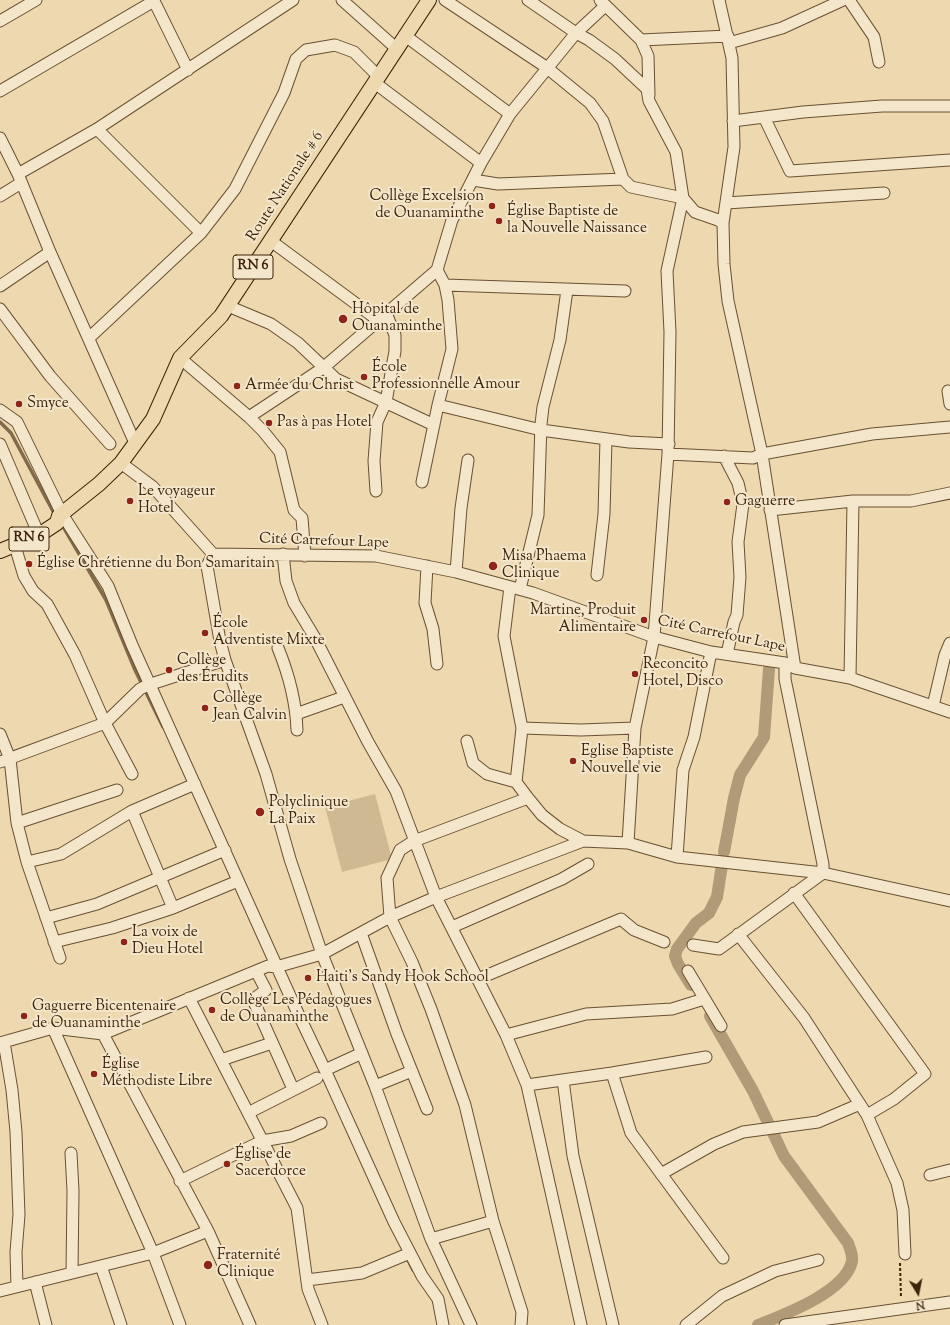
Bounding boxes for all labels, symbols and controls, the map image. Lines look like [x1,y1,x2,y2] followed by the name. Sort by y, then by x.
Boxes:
[244,129,328,245] street label: Route Nationale # 6
[369,188,484,223] place label: Collège Excelsion de Ouanaminthe
[487,201,497,211] marker: Collège Excelsion de Ouanaminthe
[507,203,647,238] place label: Église Baptiste de la Nouvelle Naissance
[494,216,504,226] marker: Église Baptiste de la Nouvelle Naissance
[233,255,273,279] road number: RN 6
[352,301,442,336] place label: Hôpital de Ouanaminthe
[337,313,349,325] marker: Hôpital de Ouanaminthe
[372,359,520,394] place label: École Professionnelle Amour
[359,372,369,382] marker: École Professionnelle Amour
[245,377,354,395] place label: Armée du Christ
[232,381,242,391] marker: Armée du Christ
[27,395,69,413] place label: Smyce
[14,399,24,409] marker: Smyce
[277,414,372,432] place label: Pas à pas Hotel
[264,418,274,428] marker: Pas à pas Hotel
[138,483,215,518] place label: Le voyageur Hotel
[735,493,795,511] place label: Gaguerre
[125,496,135,506] marker: Le voyageur Hotel
[722,497,732,507] marker: Gaguerre
[9,527,49,551] road number: RN 6
[259,531,389,553] street label: Cité Carrefour Lape
[502,548,586,583] place label: Misa Phaema Clinique
[37,555,275,573] place label: Église Chrétienne du Bon Samaritain
[24,559,34,569] marker: Église Chrétienne du Bon Samaritain
[487,560,499,572] marker: Misa Phaema Clinique
[530,602,636,637] place label: Martine, Produit Alimentaire
[656,613,786,657] street label: Cité Carrefour Lape
[213,615,325,650] place label: École Adventiste Mixte
[639,615,649,625] marker: Martine, Produit Alimentaire
[200,628,210,638] marker: École Adventiste Mixte
[177,652,248,687] place label: Collège des Érudits
[643,656,723,691] place label: Reconcito Hotel, Disco
[164,665,174,675] marker: Collège des Érudits
[630,669,640,679] marker: Reconcito Hotel, Disco
[213,690,287,725] place label: Collège Jean Calvin
[200,703,210,713] marker: Collège Jean Calvin
[581,743,674,778] place label: Eglise Baptiste Nouvelle vie
[568,756,578,766] marker: Eglise Baptiste Nouvelle vie
[269,794,348,829] place label: Polyclinique La Paix
[254,806,266,818] marker: Polyclinique La Paix
[132,924,203,959] place label: La voix de Dieu Hotel
[119,937,129,947] marker: La voix de Dieu Hotel
[316,969,489,987] place label: Haiti's Sandy Hook School
[303,973,313,983] marker: Haiti's Sandy Hook School
[220,992,372,1027] place label: Collège Les Pédagogues de Ouanaminthe
[32,998,176,1033] place label: Gaguerre Bicentenaire de Ouanaminthe
[207,1005,217,1015] marker: Collège Les Pédagogues de Ouanaminthe
[19,1011,29,1021] marker: Gaguerre Bicentenaire de Ouanaminthe
[102,1056,212,1091] place label: Église Méthodiste Libre
[89,1069,99,1079] marker: Église Méthodiste Libre
[235,1146,306,1181] place label: Église de Sacerdorce
[222,1159,232,1169] marker: Église de Sacerdorce
[217,1247,280,1282] place label: Fraternité Clinique
[202,1259,214,1271] marker: Fraternité Clinique
[898,1273,938,1313] north arrow
[914,1296,926,1313] text: N

